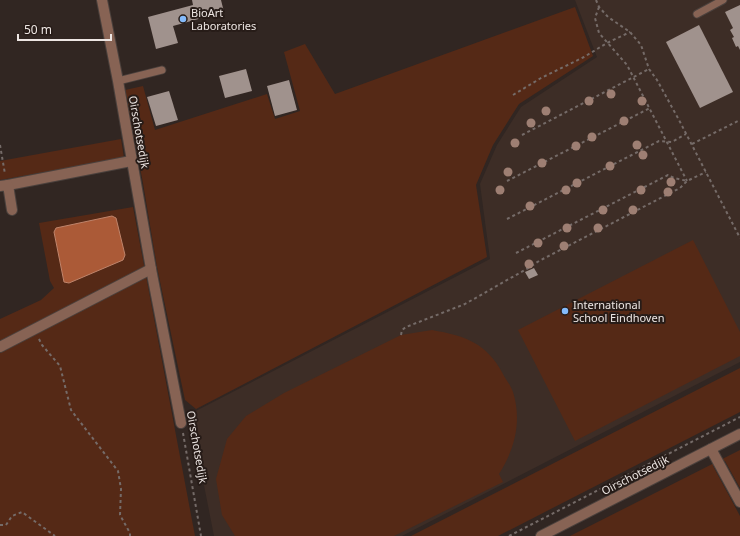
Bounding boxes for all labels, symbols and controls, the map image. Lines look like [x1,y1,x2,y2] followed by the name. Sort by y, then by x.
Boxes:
[191,5,256,33] place label: BioArt Laboratories
[178,14,188,24] marker: BioArt Laboratories
[18,16,111,42] scale bar
[24,21,52,38] text: 50 m
[126,94,153,170] street label: Oirschotsedijk
[573,297,664,325] place label: International School Eindhoven
[560,306,570,316] marker: International School Eindhoven
[184,409,211,485] street label: Oirschotsedijk
[599,451,671,498] street label: Oirschotsedijk

